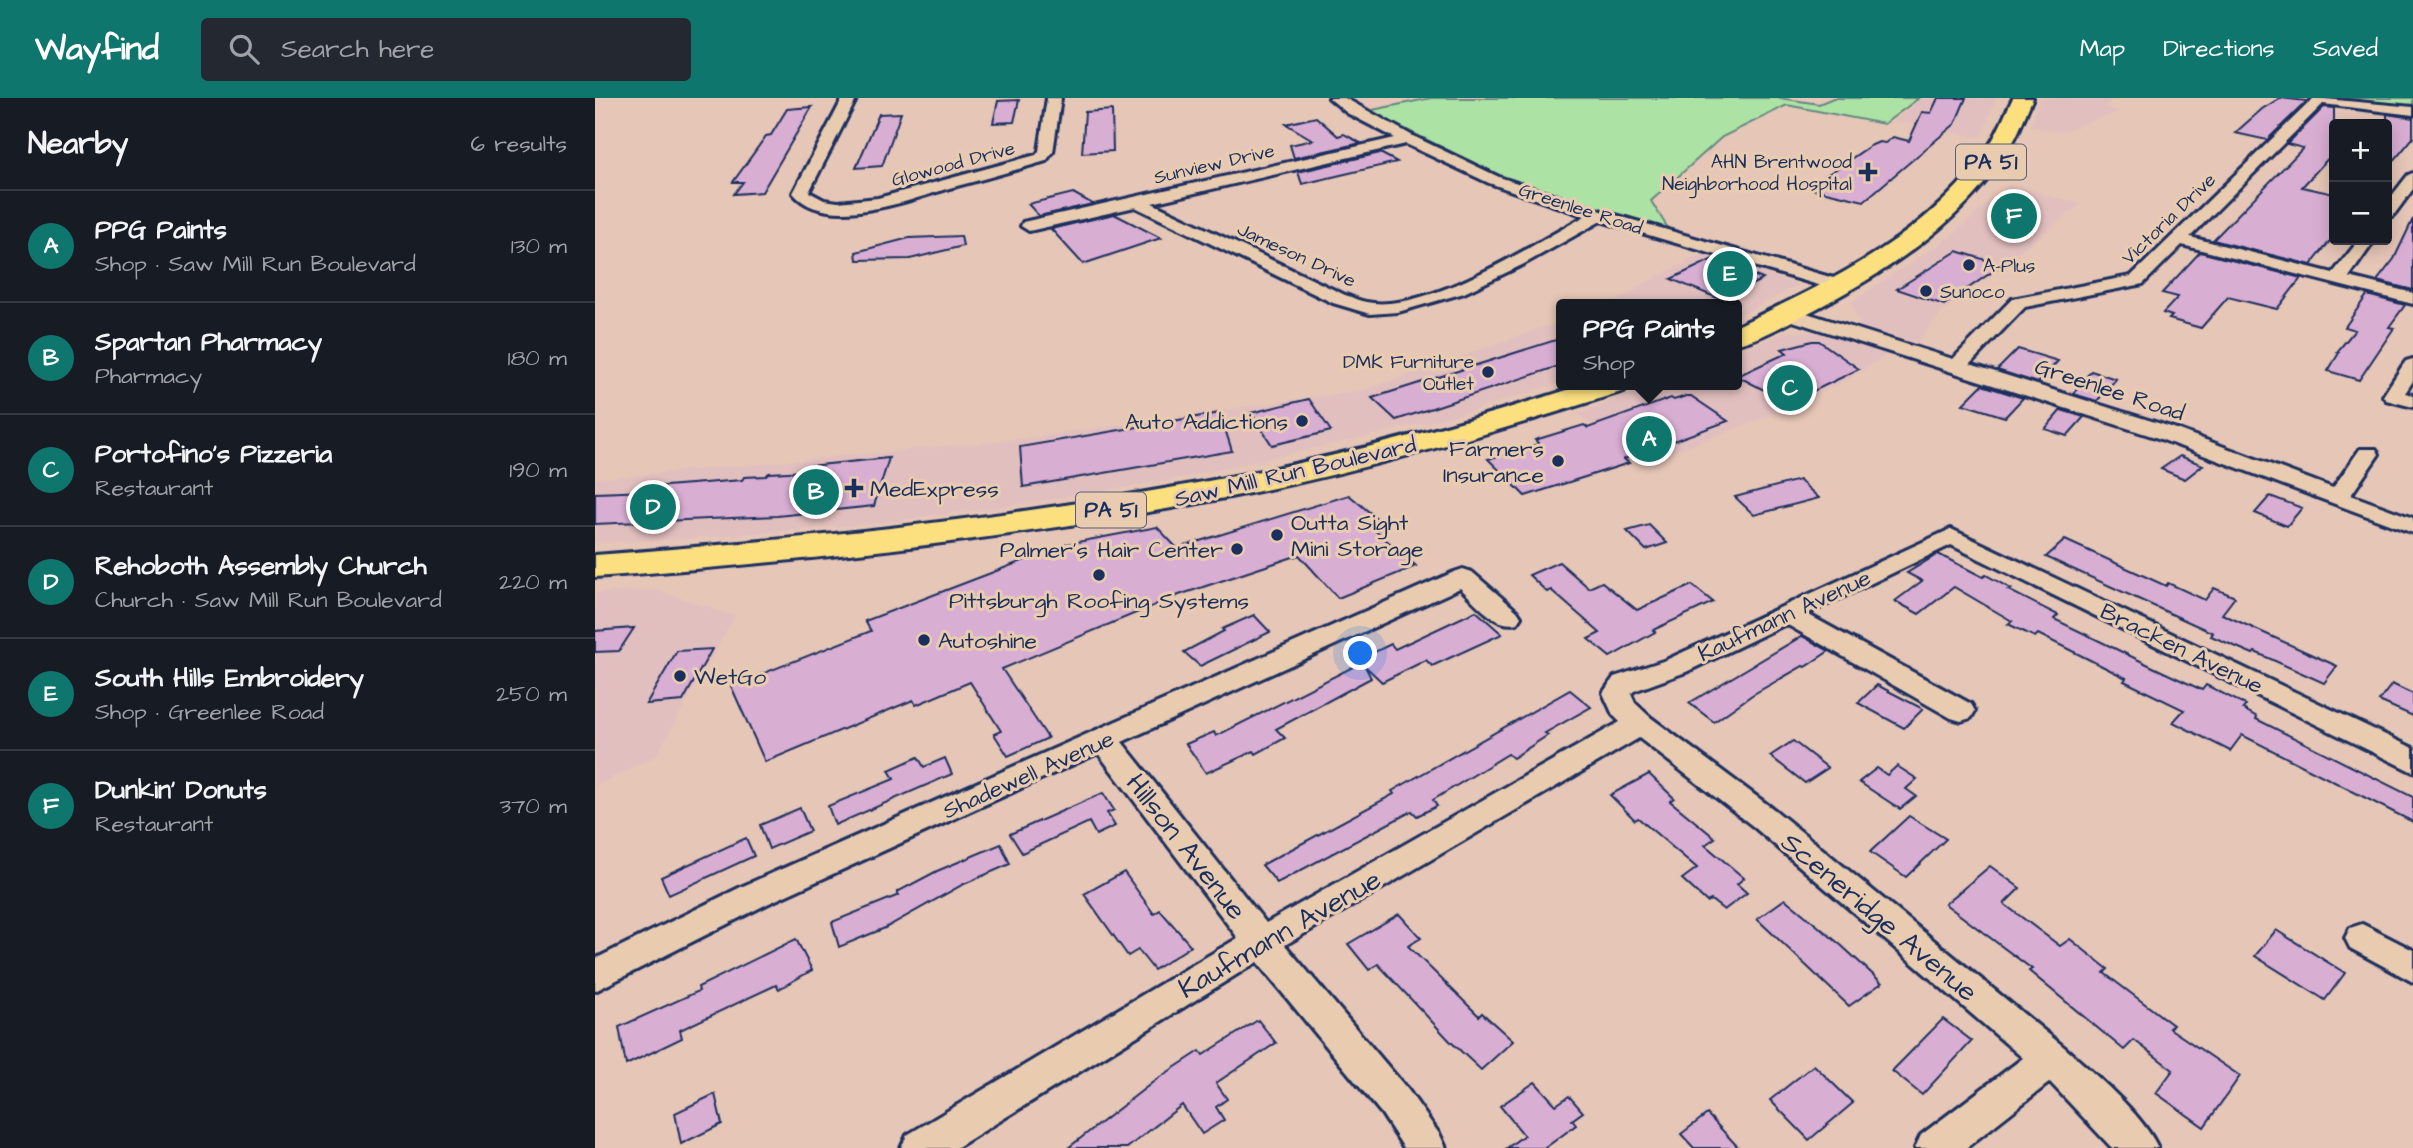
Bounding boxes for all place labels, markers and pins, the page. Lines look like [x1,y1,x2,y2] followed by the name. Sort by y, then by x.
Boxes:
[1662,149,1852,199] place label: AHN Brentwood Neighborhood Hospital
[1858,162,1878,182] marker: AHN Brentwood Neighborhood Hospital
[1991,190,2037,242] pin: F
[1707,248,1753,300] pin: E
[1983,253,2035,280] place label: A-Plus
[1961,257,1977,273] marker: A-Plus
[1940,279,2005,306] place label: Sunoco
[1918,283,1934,299] marker: Sunoco
[1343,349,1474,398] place label: DMK Furniture Outlet
[1767,362,1813,414] pin: C
[1480,364,1496,380] marker: DMK Furniture Outlet
[1125,406,1288,438] place label: Auto Addictions
[1294,413,1310,429] marker: Auto Addictions
[1626,413,1672,465] pin: A
[1443,433,1544,491] place label: Farmers Insurance
[1550,453,1566,469] marker: Farmers Insurance
[793,466,839,518] pin: B
[870,473,999,505] place label: MedExpress
[844,478,864,498] marker: MedExpress
[630,481,676,533] pin: D
[1291,507,1423,566] place label: Outta Sight Mini Storage
[1269,527,1285,543] marker: Outta Sight Mini Storage
[1000,534,1223,566] place label: Palmer's Hair Center
[1229,541,1245,557] marker: Palmer's Hair Center
[1091,567,1107,583] marker: Pittsburgh Roofing Systems
[949,585,1249,618] place label: Pittsburgh Roofing Systems
[938,625,1037,657] place label: Autoshine
[916,632,932,648] marker: Autoshine
[694,661,766,693] place label: WetGo
[672,668,688,684] marker: WetGo

